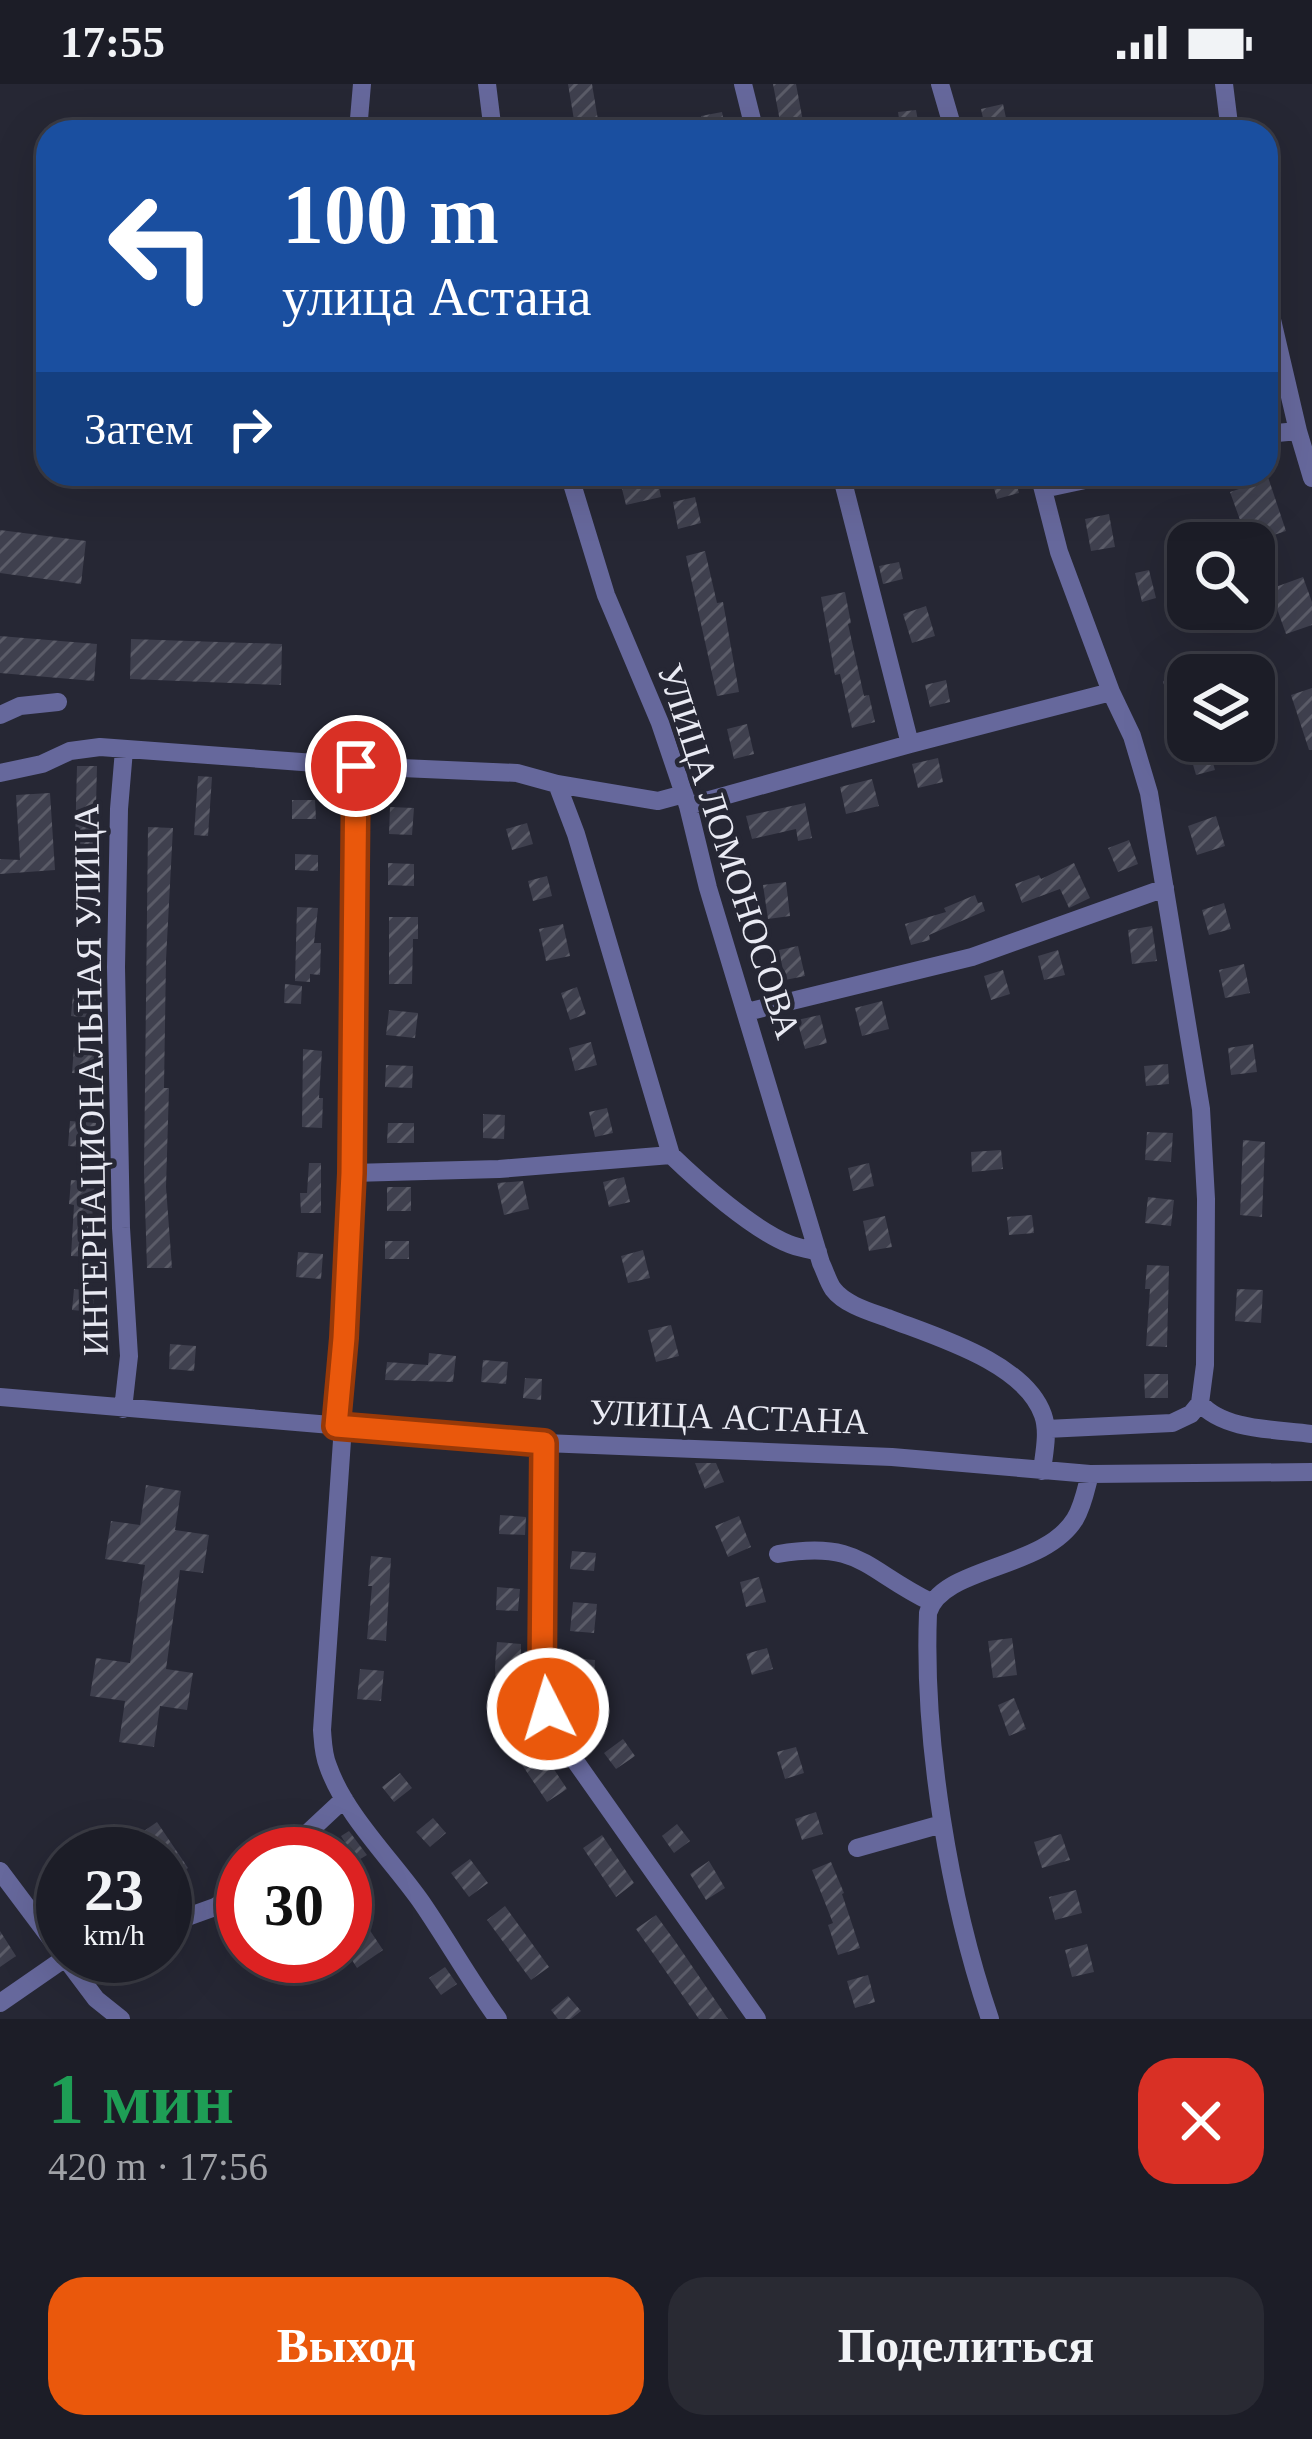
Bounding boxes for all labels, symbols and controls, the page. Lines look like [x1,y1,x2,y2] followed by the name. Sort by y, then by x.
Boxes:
[60,17,165,67] text: 17:55
[84,168,240,324] icon: left
[282,168,499,261] text: 100 m
[282,267,592,327] text: улица Астана
[217,396,283,462] icon: right
[84,404,193,454] text: Затем
[1167,522,1275,762] map controls
[1167,522,1275,630] button: search
[1167,654,1275,762] button: layers
[649,659,809,1043] street label: УЛИЦА ЛОМОНОСОВА
[305,715,407,817] pin
[323,733,389,799] icon: arrive
[66,804,116,1356] street label: ИНТЕРНАЦИОНАЛЬНАЯ УЛИЦА
[589,1392,869,1442] street label: УЛИЦА АСТАНА
[485,1646,611,1772] position arrow
[216,1827,372,1983] speed limit sign: 30
[84,1857,144,1923] text: 23
[83,1918,145,1951] text: km/h
[1138,2058,1264,2184] button: close
[48,2059,234,2139] text: 1 мин
[48,2145,268,2188] text: 420 m · 17:56
[48,2277,644,2415] button: Выход
[668,2277,1264,2415] button: Поделиться

